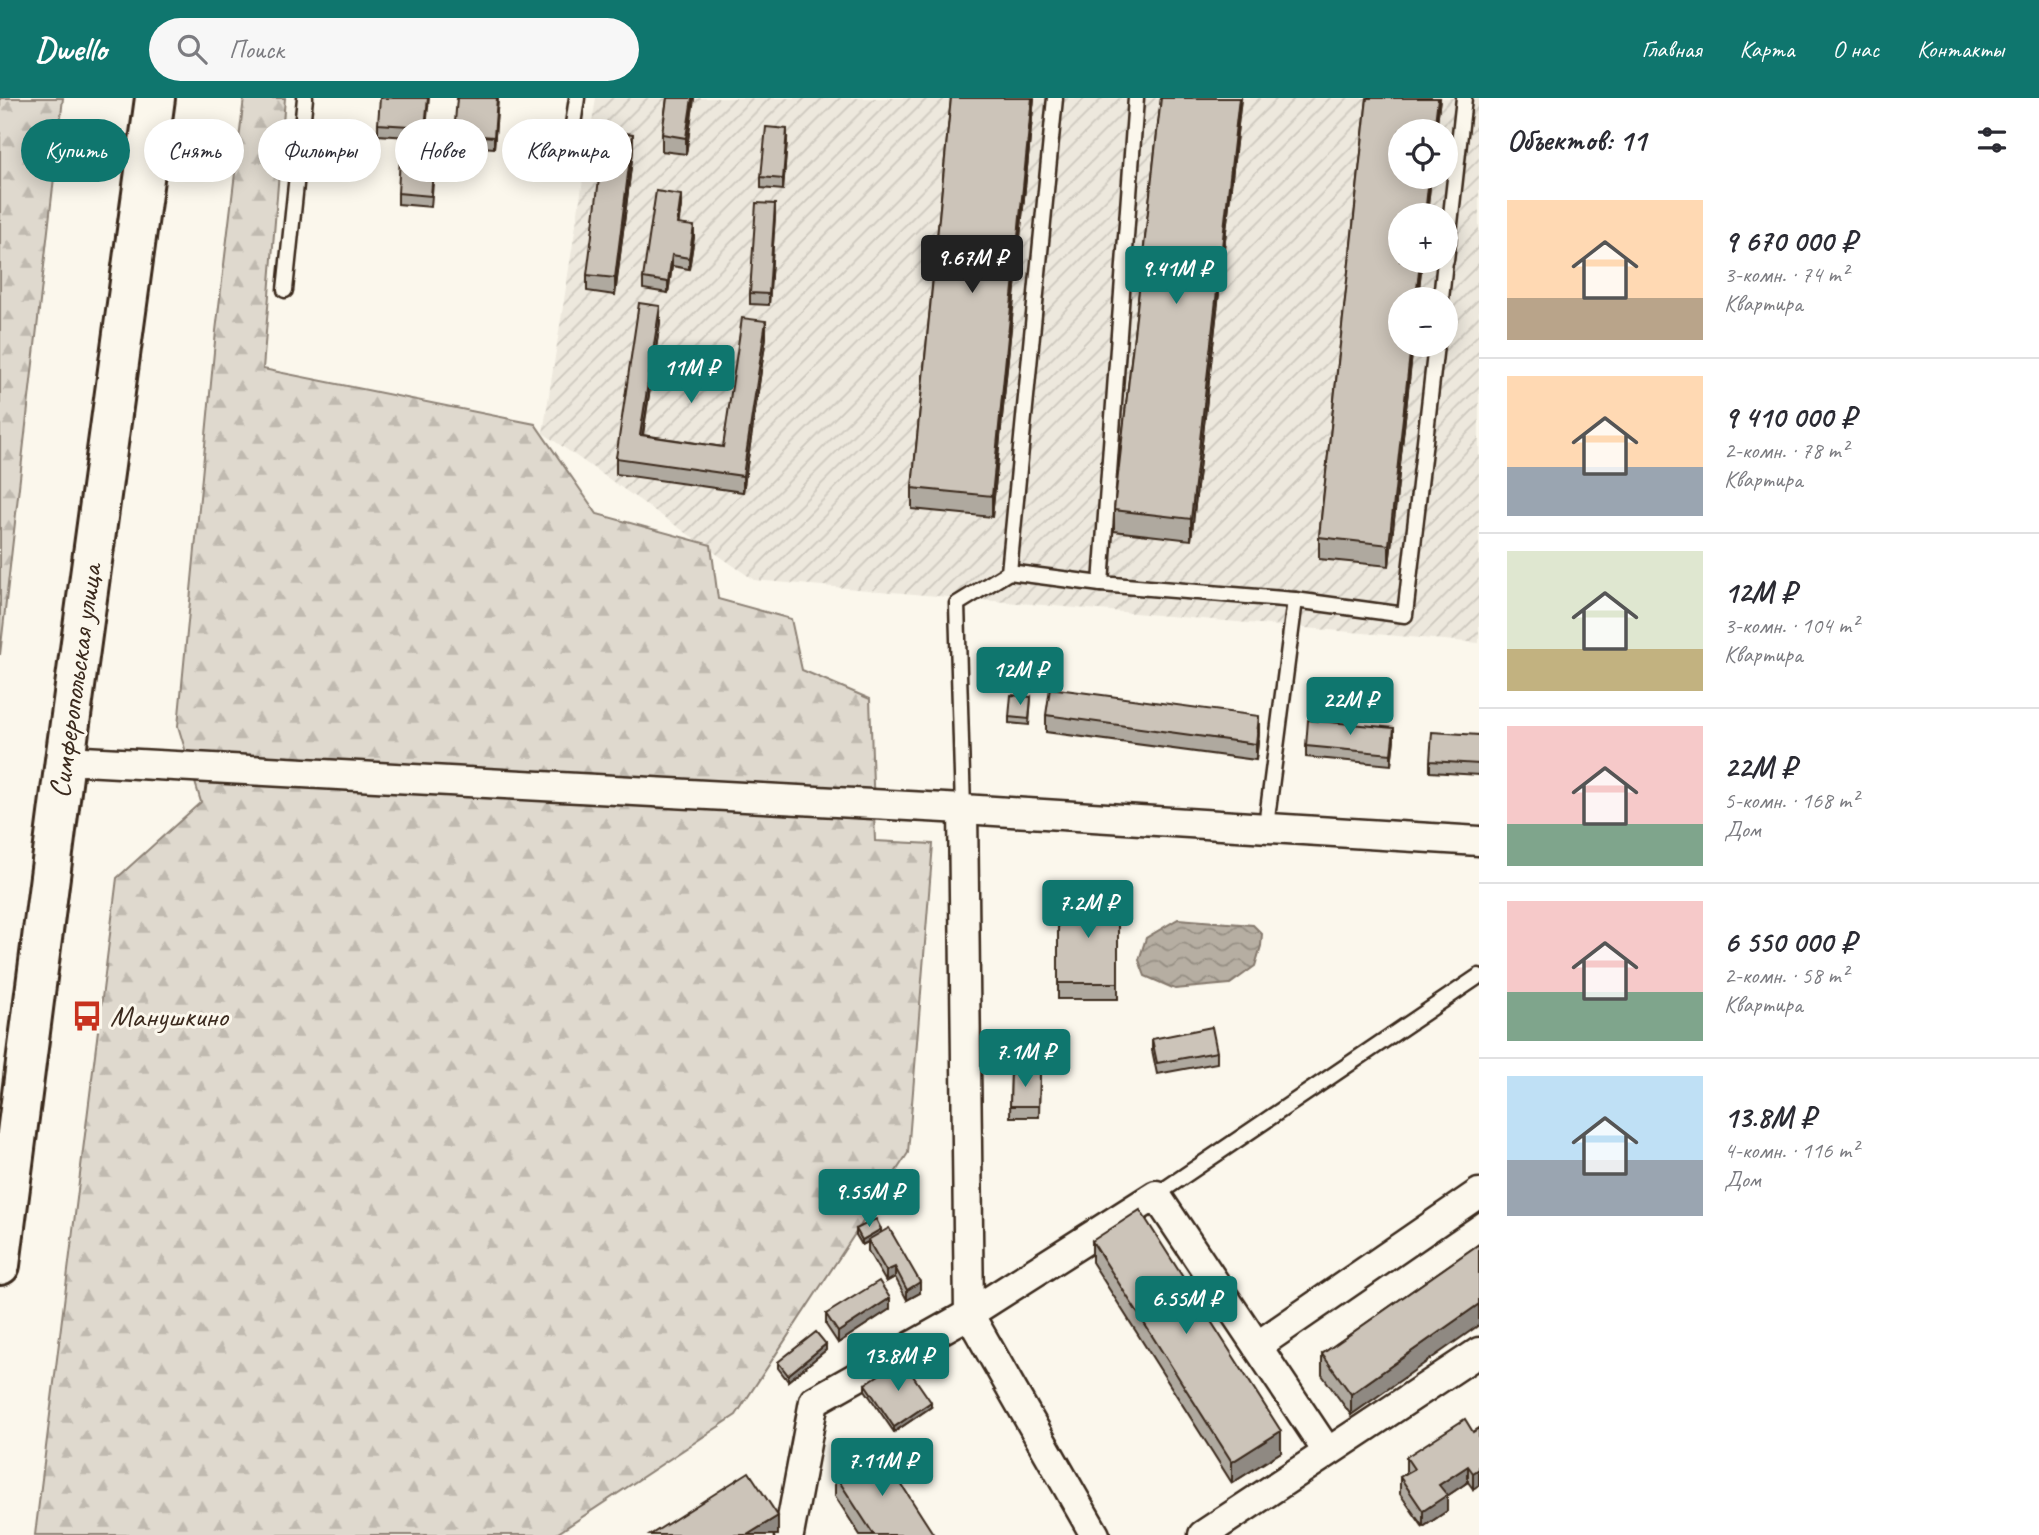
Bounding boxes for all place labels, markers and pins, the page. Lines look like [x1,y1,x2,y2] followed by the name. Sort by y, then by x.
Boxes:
[907,236,1037,295] pin: 9.67M ₽
[1111,246,1241,306] pin: 9.41M ₽
[642,345,740,405] pin: 11M ₽
[971,648,1069,707] pin: 12M ₽
[1301,678,1399,737] pin: 22M ₽
[1031,880,1145,940] pin: 7.2M ₽
[110,997,229,1035] place label: Манушкино
[70,999,104,1033] bus stop icon: Манушкино
[968,1030,1082,1089] pin: 7.1M ₽
[804,1170,934,1229] pin: 9.55M ₽
[1121,1276,1251,1336] pin: 6.55M ₽
[833,1334,963,1393] pin: 13.8M ₽
[817,1438,947,1498] pin: 7.11M ₽

